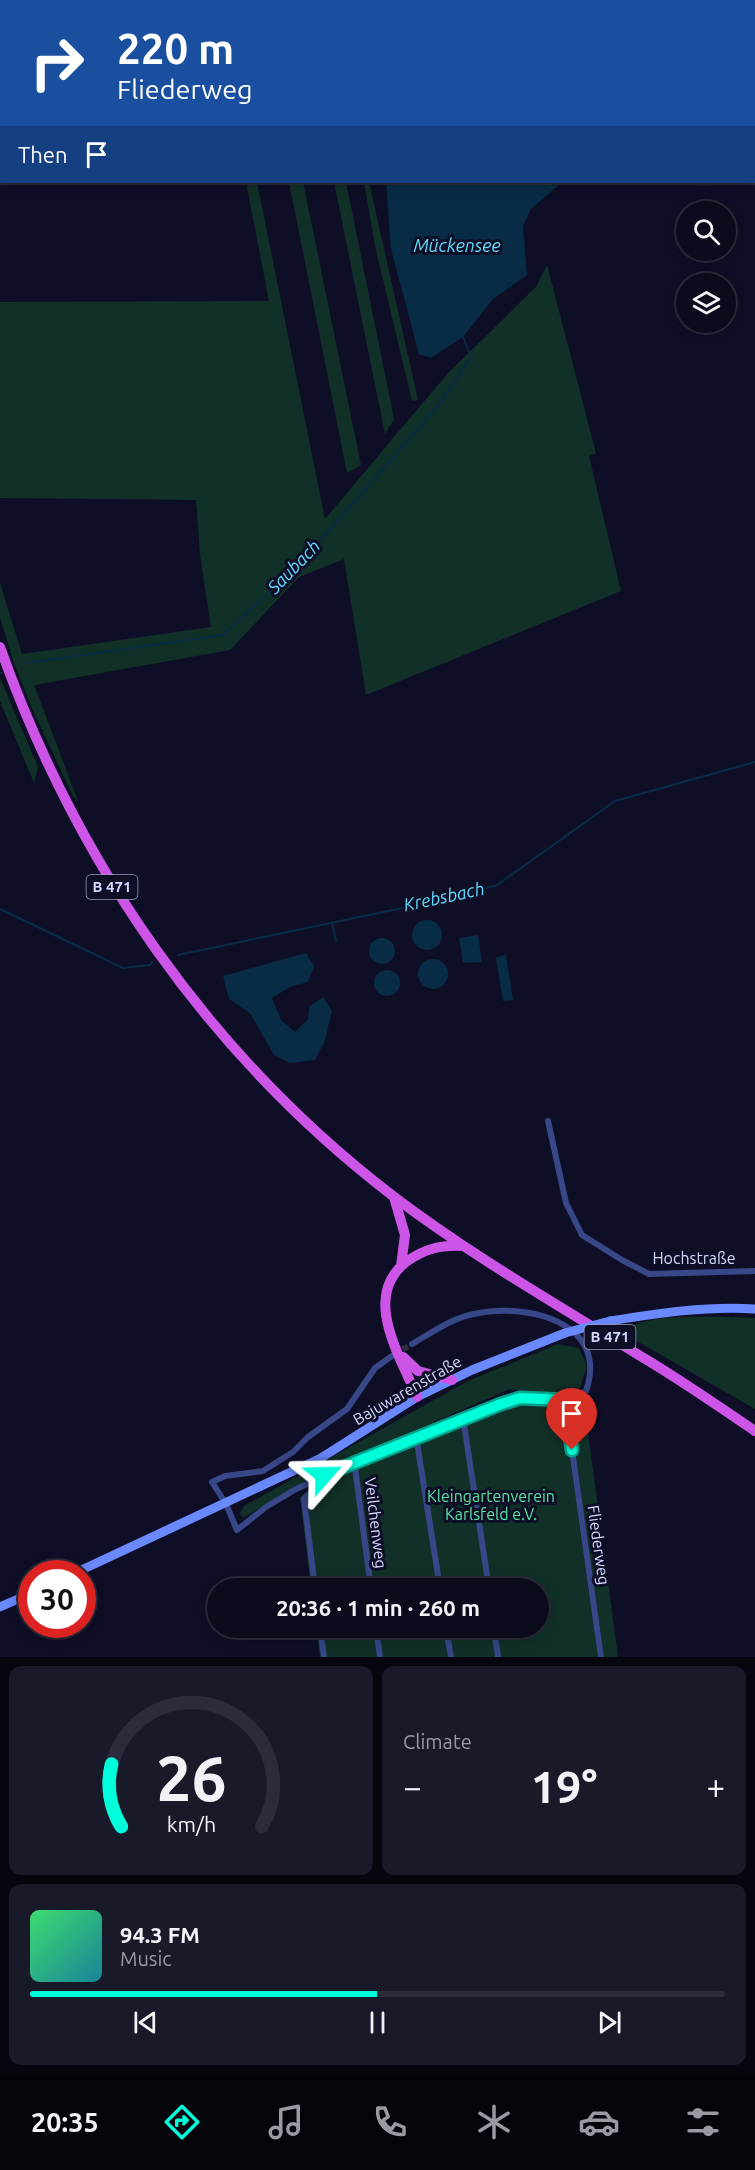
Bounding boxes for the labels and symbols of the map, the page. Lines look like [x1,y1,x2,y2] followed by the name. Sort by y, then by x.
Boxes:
[413,235,501,255] water label: Mückensee
[262,535,324,598] water label: Saubach
[86,875,138,899] road number: B 471
[401,878,486,914] water label: Krebsbach
[652,1249,736,1267] street label: Hochstraße
[584,1325,636,1349] road number: B 471
[350,1352,464,1428] street label: Bajuwarenstraße
[546,1388,597,1450] pin
[292,1443,356,1507] position arrow
[361,1477,391,1569] street label: Veilchenweg
[427,1487,555,1523] park label: Kleingartenverein Karlsfeld e.V.
[584,1504,614,1586] street label: Fliederweg
[18,1560,96,1638] speed limit sign: 30

